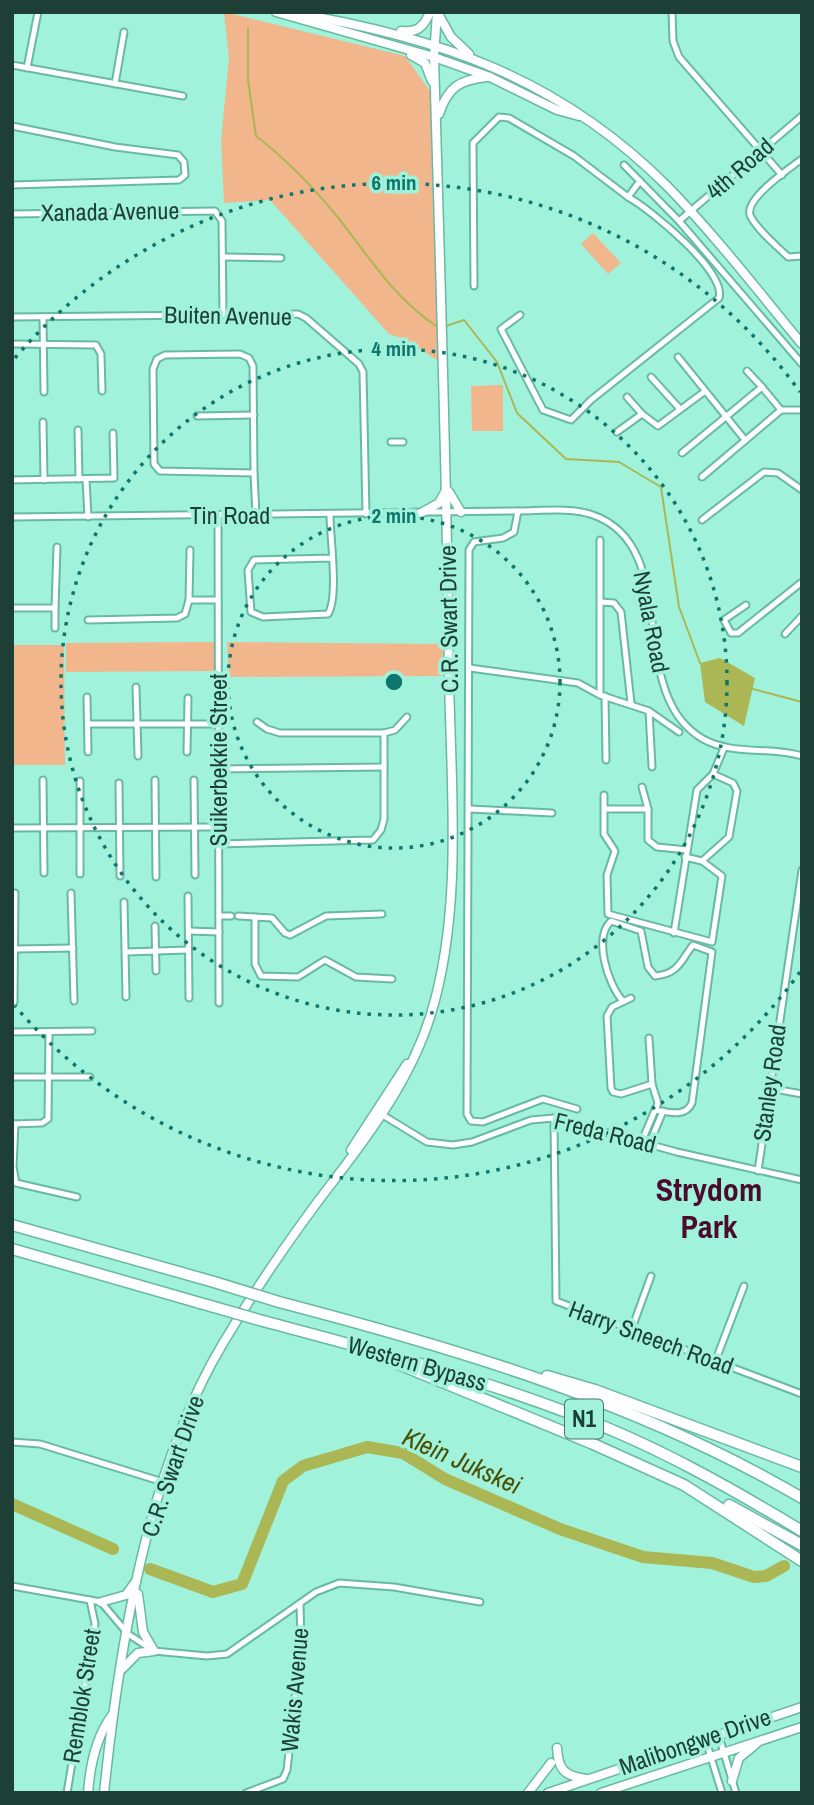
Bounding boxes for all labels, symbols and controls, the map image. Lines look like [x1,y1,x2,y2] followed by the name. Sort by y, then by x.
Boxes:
[699,130,780,207] street label: 4th Road
[372,168,416,197] text: 6 min
[41,194,179,228] street label: Xanada Avenue
[164,298,292,332] street label: Buiten Avenue
[372,334,416,363] text: 4 min
[190,499,270,531] street label: Tin Road
[372,501,416,530] text: 2 min
[431,545,465,693] street label: C.R. Swart Drive
[626,568,677,675] street label: Nyala Road
[382,670,406,694] centre of rings
[202,673,234,846] street label: Suikerbekkie Street
[745,1022,793,1144] street label: Stanley Road
[551,1104,660,1160] street label: Freda Road
[656,1168,762,1248] district label: Strydom Park
[565,1292,738,1382] street label: Harry Sneech Road
[344,1328,490,1398] street label: Western Bypass
[133,1391,211,1541] street label: C.R. Swart Drive
[565,1400,603,1438] road number: N1
[397,1419,527,1502] water label: Klein Jukskei
[55,1626,108,1765] street label: Remblok Street
[273,1626,315,1753] street label: Wakis Avenue
[614,1700,775,1782] street label: Malibongwe Drive

